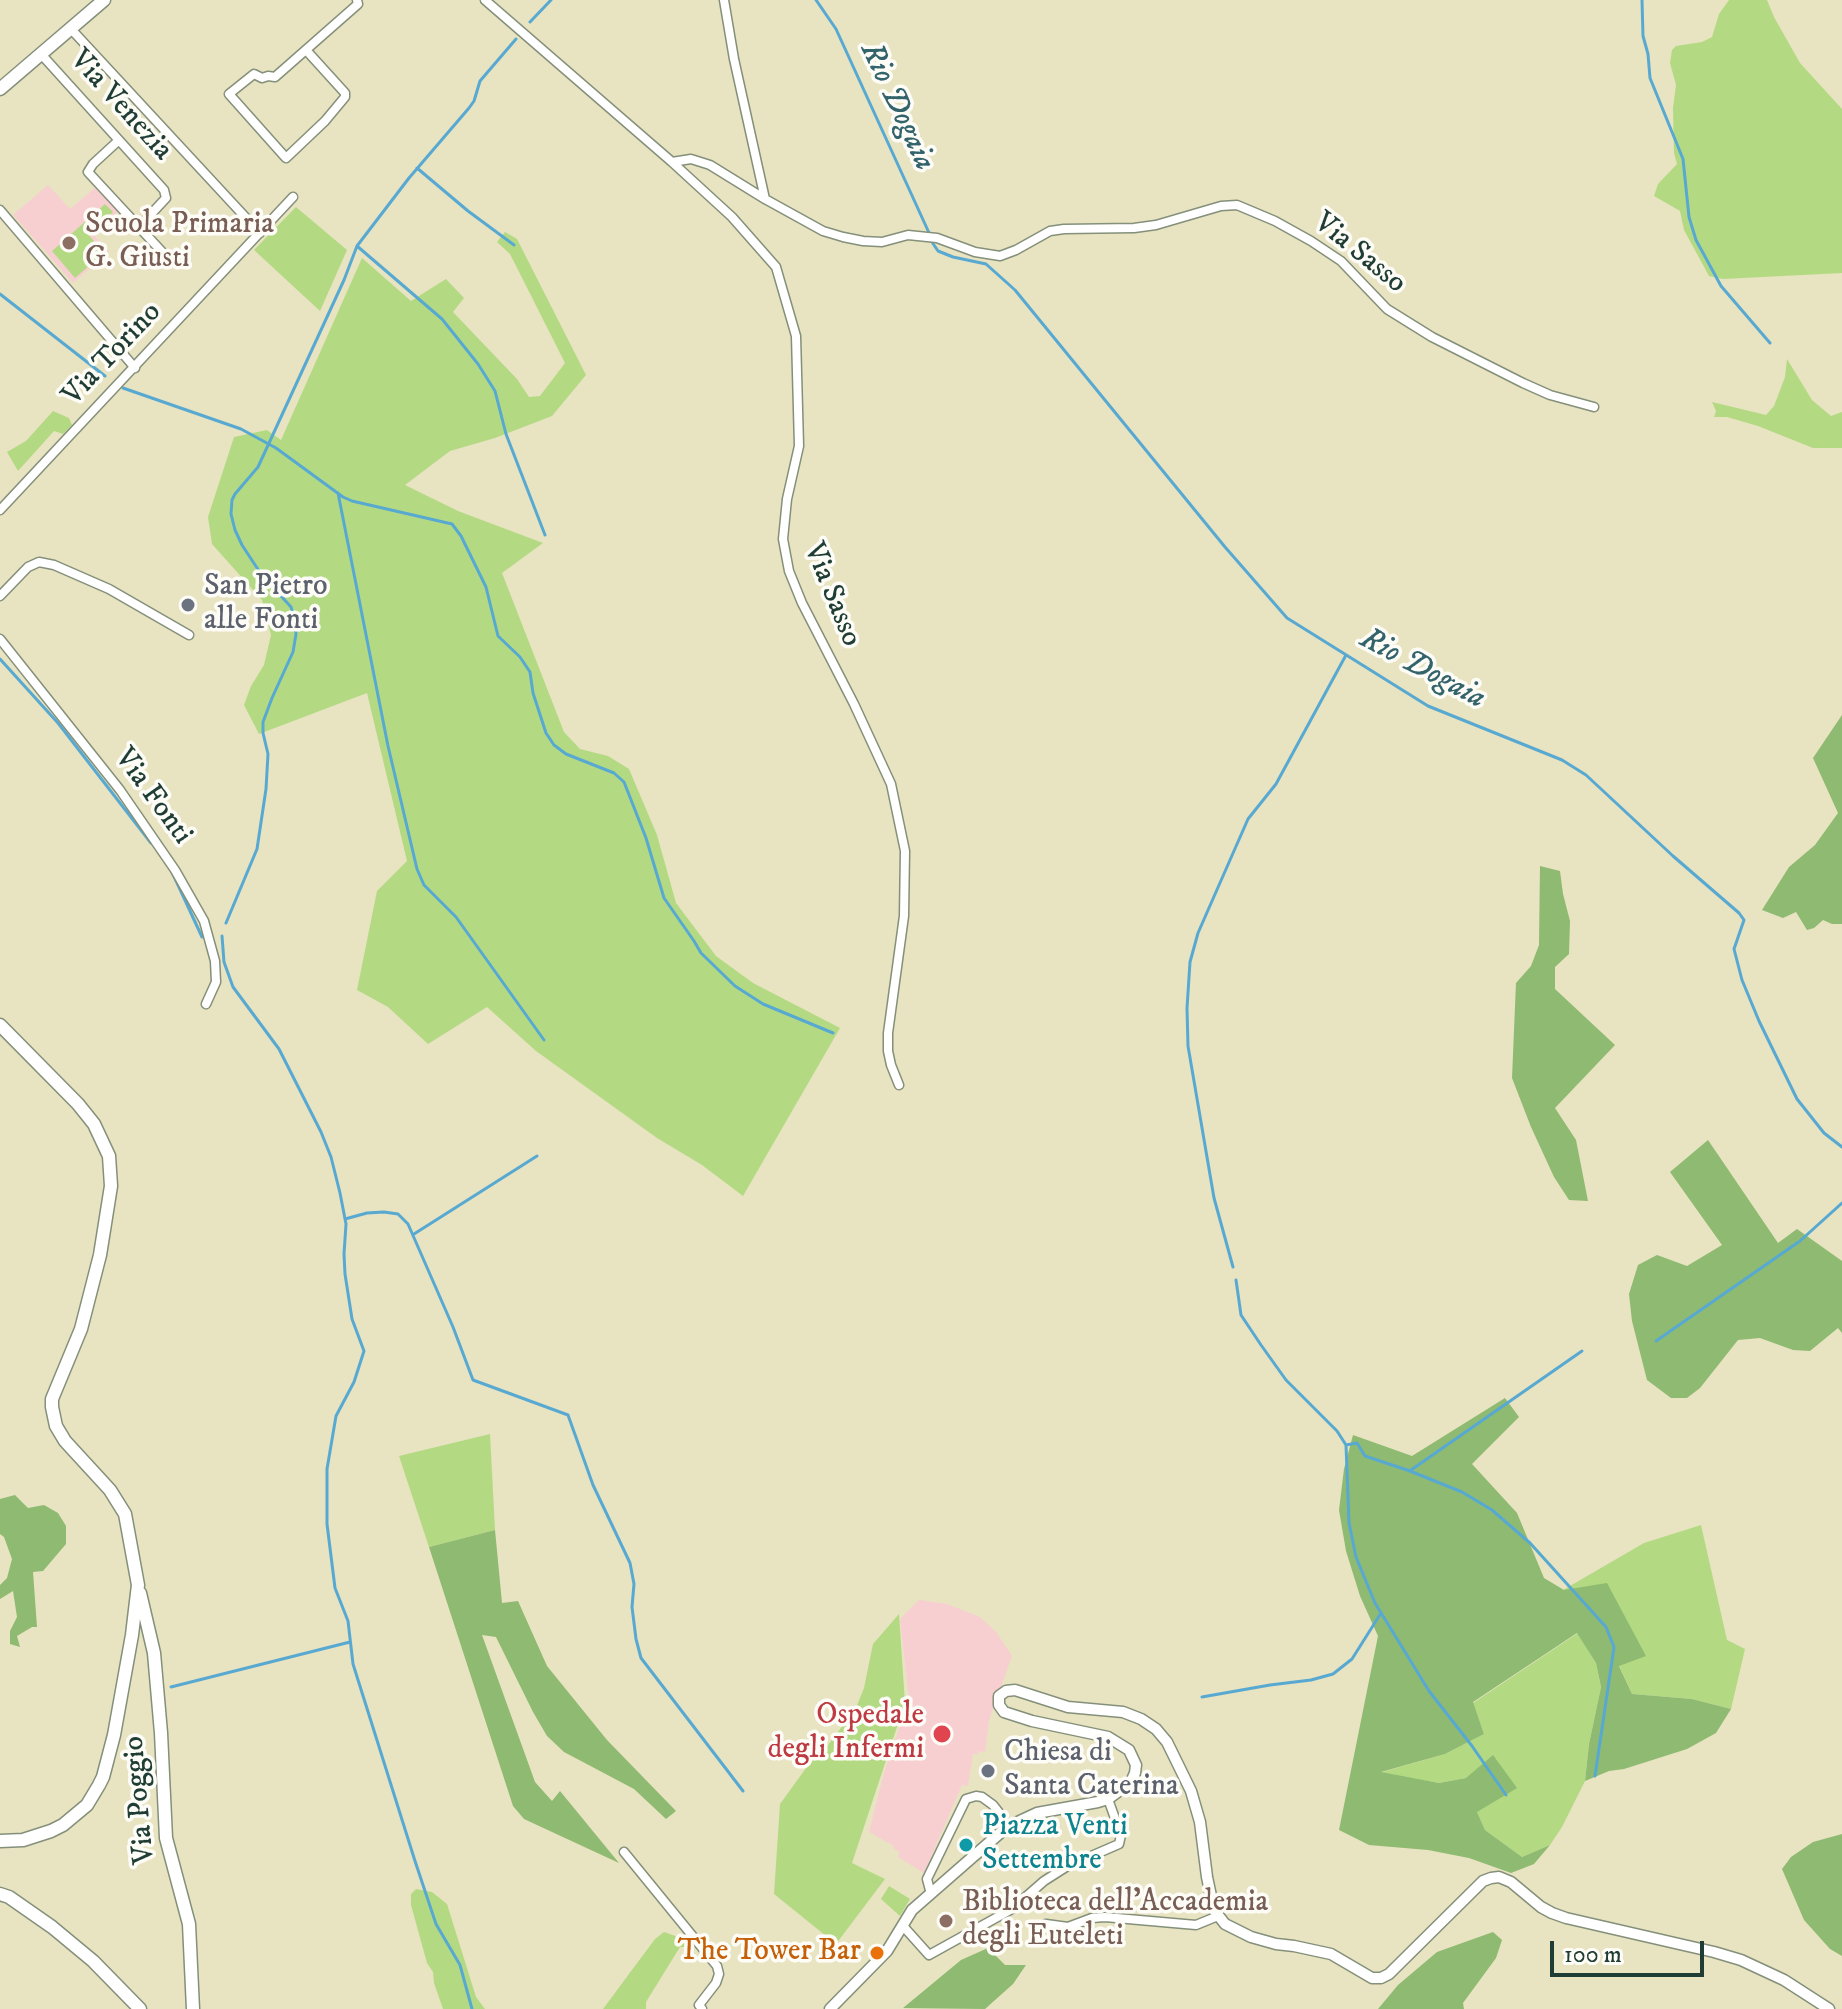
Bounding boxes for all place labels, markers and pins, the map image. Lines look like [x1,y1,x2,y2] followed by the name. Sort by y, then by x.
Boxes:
[85,208,274,278] place label: Scuola Primaria G. Giusti
[60,234,78,252] marker: Scuola Primaria G. Giusti
[204,570,328,640] place label: San Pietro alle Fonti
[179,596,197,614] marker: San Pietro alle Fonti
[767,1699,924,1770] place label: Ospedale degli Infermi
[931,1723,953,1745] marker: Ospedale degli Infermi
[1004,1736,1179,1806] place label: Chiesa di Santa Caterina
[979,1762,997,1780] marker: Chiesa di Santa Caterina
[982,1810,1128,1880] place label: Piazza Venti Settembre
[957,1836,975,1854] marker: Piazza Venti Settembre
[962,1886,1268,1956] place label: Biblioteca dell'Accademia degli Euteleti
[937,1912,955,1930] marker: Biblioteca dell'Accademia degli Euteleti
[678,1935,861,1971] place label: The Tower Bar
[868,1944,886,1962] marker: The Tower Bar

